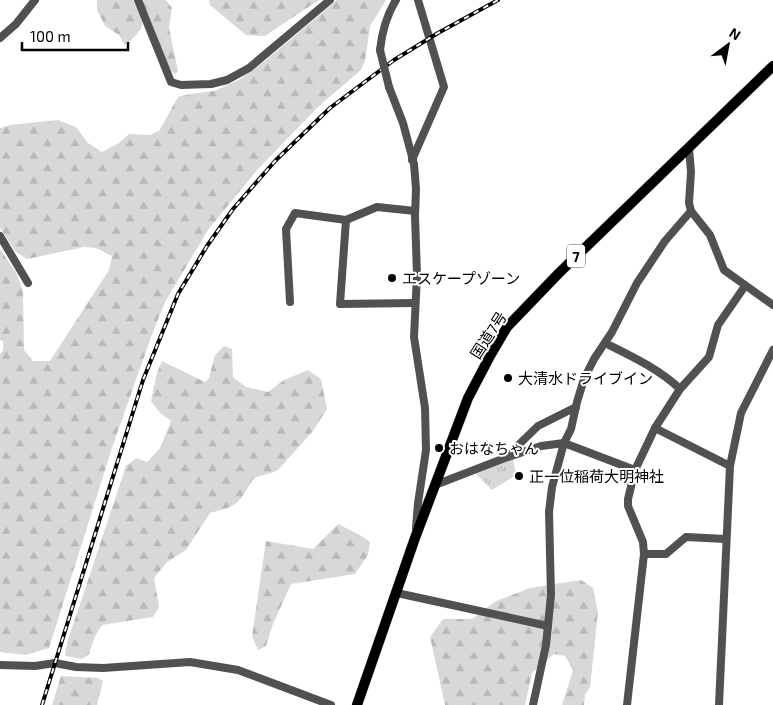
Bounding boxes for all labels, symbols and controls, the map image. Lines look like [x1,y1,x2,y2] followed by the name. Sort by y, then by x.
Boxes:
[22,20,129,52] scale bar
[703,20,753,70] north arrow
[726,24,744,43] text: N
[30,27,71,45] text: 100 m
[567,245,585,268] road number: 7
[402,269,520,287] place label: エスケープゾーン
[386,272,398,284] marker: エスケープゾーン
[466,308,510,362] street label: 国道7号
[518,369,653,387] place label: 大清水ドライブイン
[502,372,514,384] marker: 大清水ドライブイン
[449,439,539,457] place label: おはなちゃん
[433,442,445,454] marker: おはなちゃん
[529,467,664,485] place label: 正一位稲荷大明神社
[513,470,525,482] marker: 正一位稲荷大明神社

